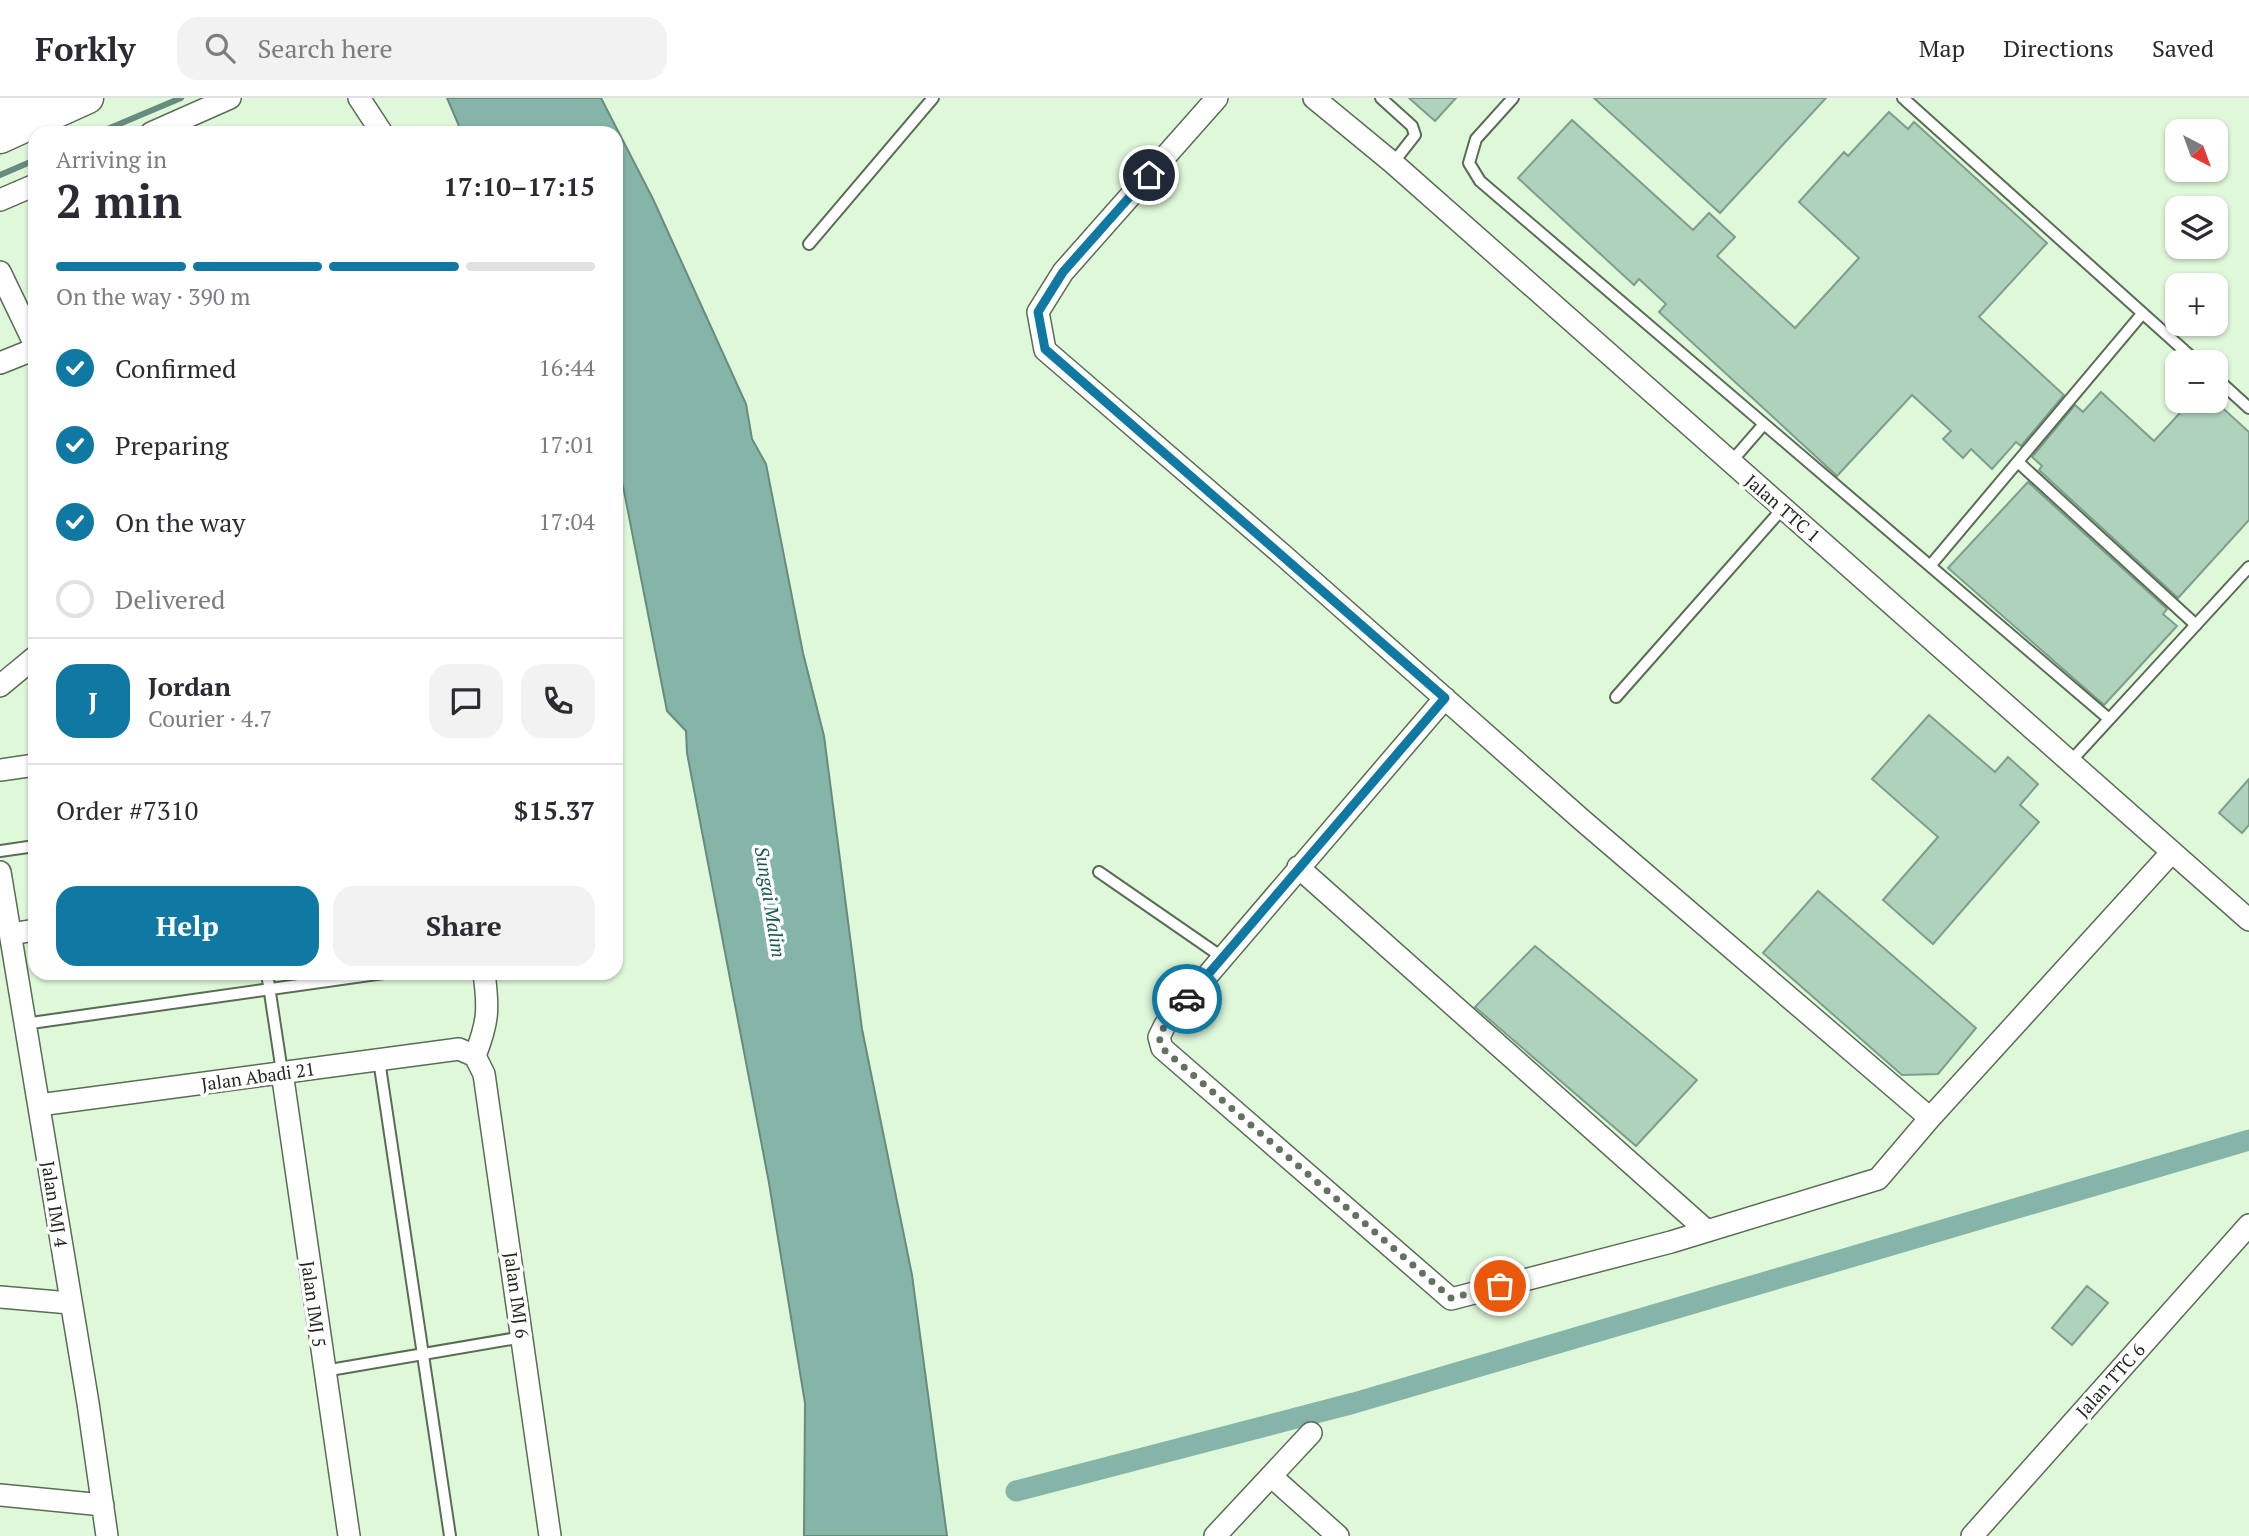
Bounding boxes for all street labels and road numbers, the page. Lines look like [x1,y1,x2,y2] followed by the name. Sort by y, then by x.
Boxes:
[1740,469,1826,547] street label: Jalan TTC 1
[200,1056,316,1096] street label: Jalan Abadi 21
[36,1159,74,1249] street label: Jalan IMJ 4
[499,1250,535,1340] street label: Jalan IMJ 6
[296,1259,332,1349] street label: Jalan IMJ 5
[2070,1337,2150,1422] street label: Jalan TTC 6

